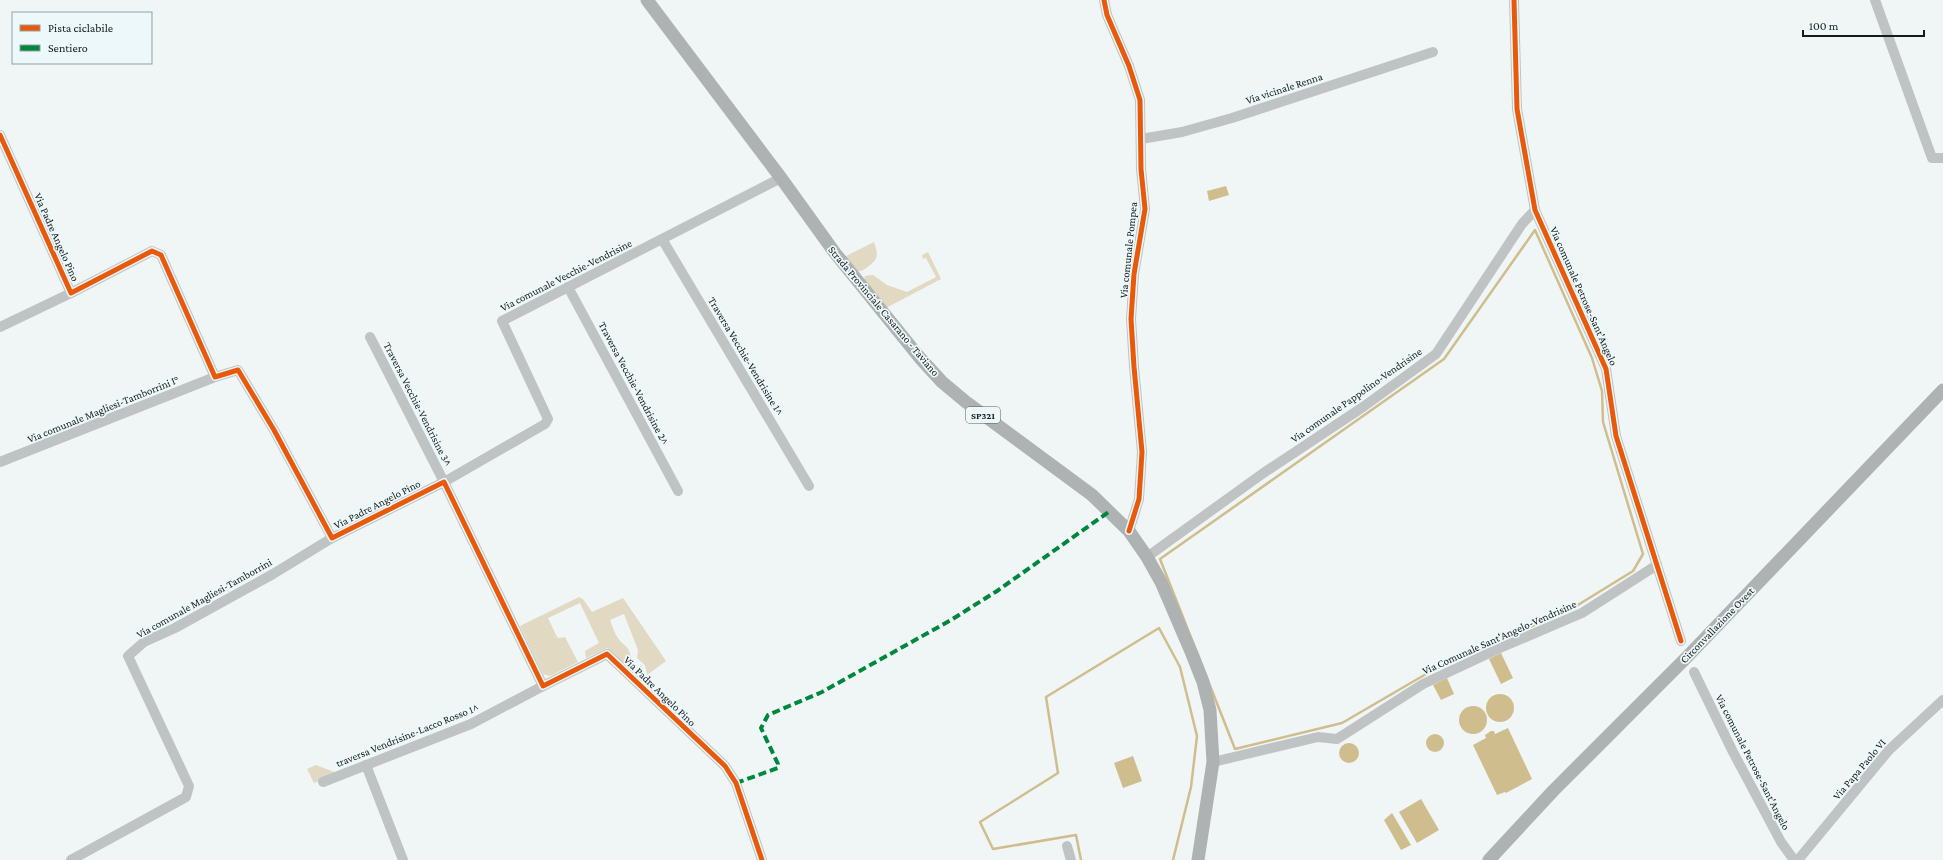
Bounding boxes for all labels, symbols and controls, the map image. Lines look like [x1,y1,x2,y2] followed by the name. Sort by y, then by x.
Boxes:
[12,12,152,64] legend
[1803,12,1924,38] scale bar
[1809,19,1839,33] text: 100 m
[48,21,113,35] text: Pista ciclabile
[48,41,88,55] text: Sentiero
[1244,70,1324,106] street label: Via vicinale Renna
[31,191,82,284] street label: Via Padre Angelo Pino
[1117,201,1140,299] street label: Via comunale Pompea
[1547,225,1620,368] street label: Via comunale Petrose-Sant'Angelo
[498,236,634,313] street label: Via comunale Vecchie-Vendrisine
[826,244,942,379] street label: Strada Provinciale Casarano - Taviano
[706,295,786,417] street label: Traversa Vecchie-Vendrisine 1^
[596,320,672,447] street label: Traversa Vecchie-Vendrisine 2^
[382,340,455,468] street label: Traversa Vecchie-Vendrisine 3^
[1288,345,1425,446] street label: Via comunale Pappolino-Vendrisine
[26,373,181,446] street label: Via comunale Magliesi-Tamborrini I°
[966,407,1000,423] road number: SP321
[332,477,423,532] street label: Via Padre Angelo Pino
[134,556,274,641] street label: Via comunale Magliesi-Tamborrini
[1678,584,1757,665] street label: Circonvallazione Ovest
[1420,597,1578,677] street label: Via Comunale Sant'Angelo-Vendrisine
[621,654,699,730] street label: Via Padre Angelo Pino
[1713,692,1793,833] street label: Via comunale Petrose-Sant'Angelo
[334,701,480,769] street label: traversa Vendrisine-Lacco Rosso 1^
[1830,736,1889,802] street label: Via Papa Paolo VI

